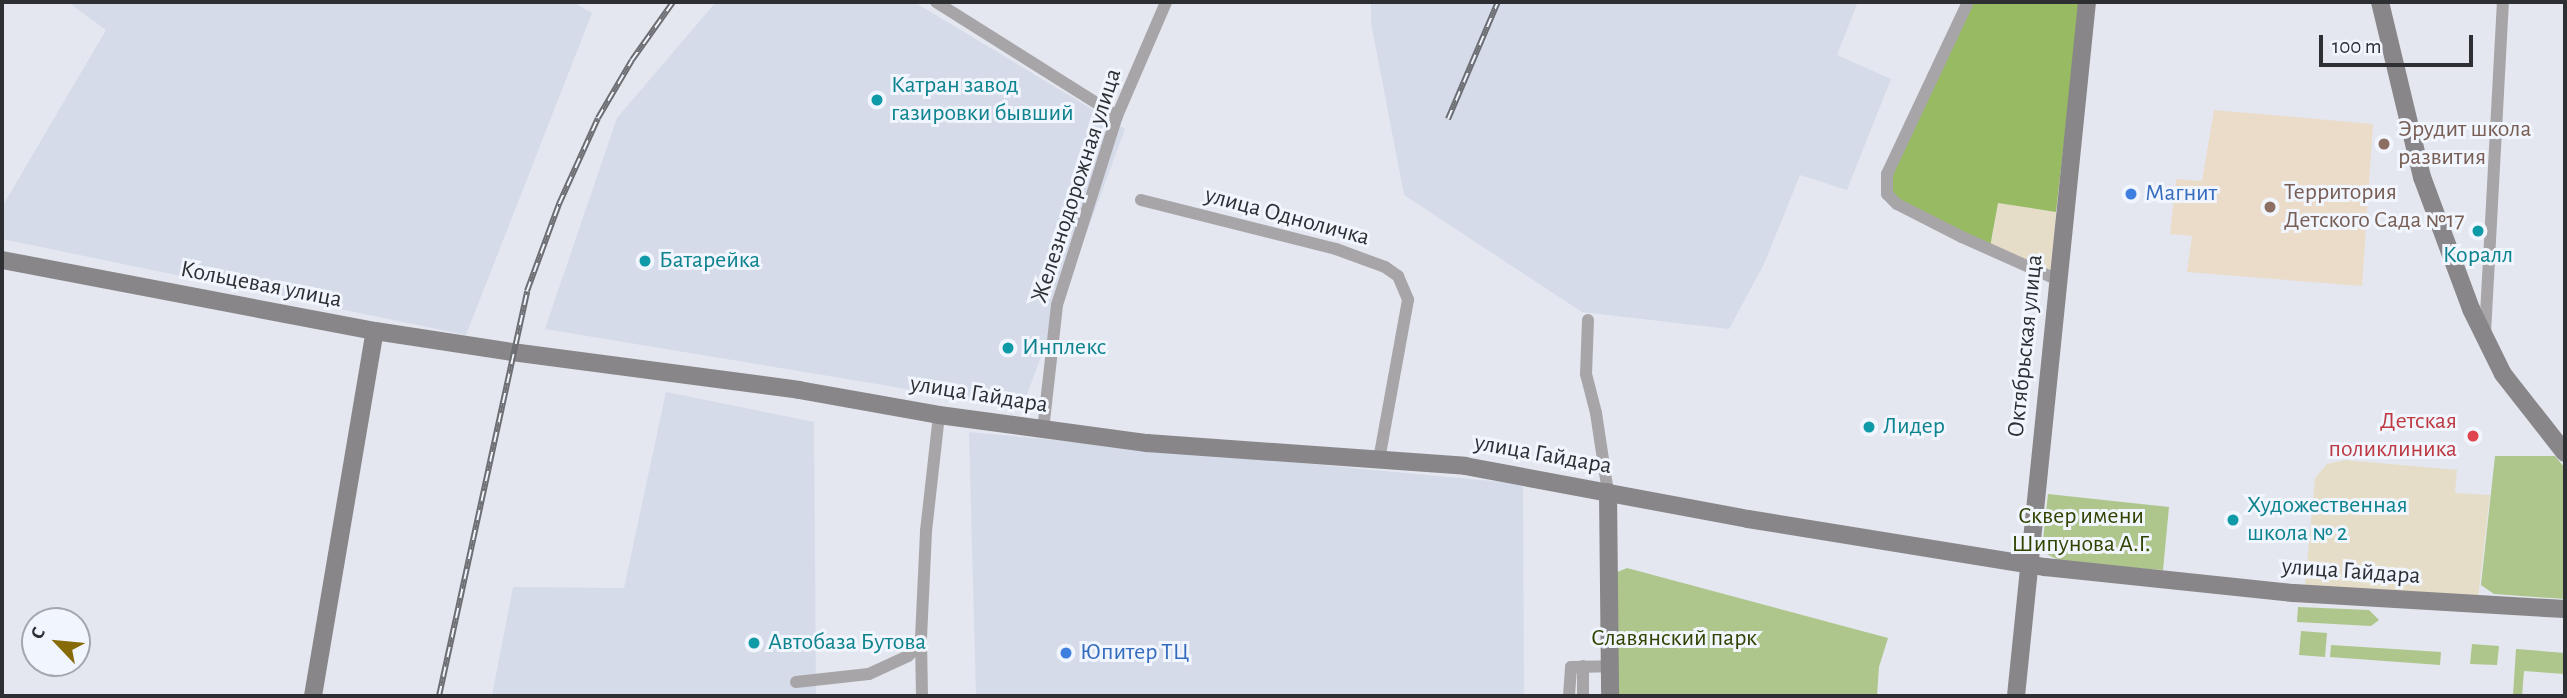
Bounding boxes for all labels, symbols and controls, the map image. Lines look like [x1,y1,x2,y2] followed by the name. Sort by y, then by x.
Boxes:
[2322,21,2476,65] scale bar
[2332,36,2382,57] text: 100 m
[1026,65,1128,307] street label: Железнодорожная улица
[891,72,1074,128] place label: Катран завод газировки бывший
[869,92,885,108] marker: Катран завод газировки бывший
[2398,116,2531,172] place label: Эрудит школа развития
[2376,136,2392,152] marker: Эрудит школа развития
[2284,179,2465,235] place label: Территория Детского Сада №17
[2145,180,2217,208] place label: Магнит
[1202,181,1372,253] street label: улица Одноличка
[2123,186,2139,202] marker: Магнит
[2262,199,2278,215] marker: Территория Детского Сада №17
[2470,223,2486,239] marker: Коралл
[2443,242,2513,270] place label: Коралл
[659,247,760,275] place label: Батарейка
[637,253,653,269] marker: Батарейка
[2002,253,2050,439] street label: Октябрьская улица
[178,255,344,315] street label: Кольцевая улица
[1022,334,1106,362] place label: Инплекс
[1000,340,1016,356] marker: Инплекс
[908,370,1050,420] street label: улица Гайдара
[2329,408,2457,464] place label: Детская поликлиника
[1883,413,1945,441] place label: Лидер
[1861,419,1877,435] marker: Лидер
[2463,426,2483,446] marker: Детская поликлиника
[1472,429,1614,481] street label: улица Гайдара
[2247,492,2408,548] place label: Художественная школа № 2
[2012,503,2150,559] park label: Сквер имени Шипунова А.Г.
[2225,512,2241,528] marker: Художественная школа № 2
[2281,553,2421,591] street label: улица Гайдара
[21,607,91,677] north arrow
[28,625,49,642] text: С
[1591,625,1757,653] park label: Славянский парк
[768,629,926,657] place label: Автобаза Бутова
[746,635,762,651] marker: Автобаза Бутова
[1080,639,1189,667] place label: Юпитер ТЦ
[1058,645,1074,661] marker: Юпитер ТЦ

